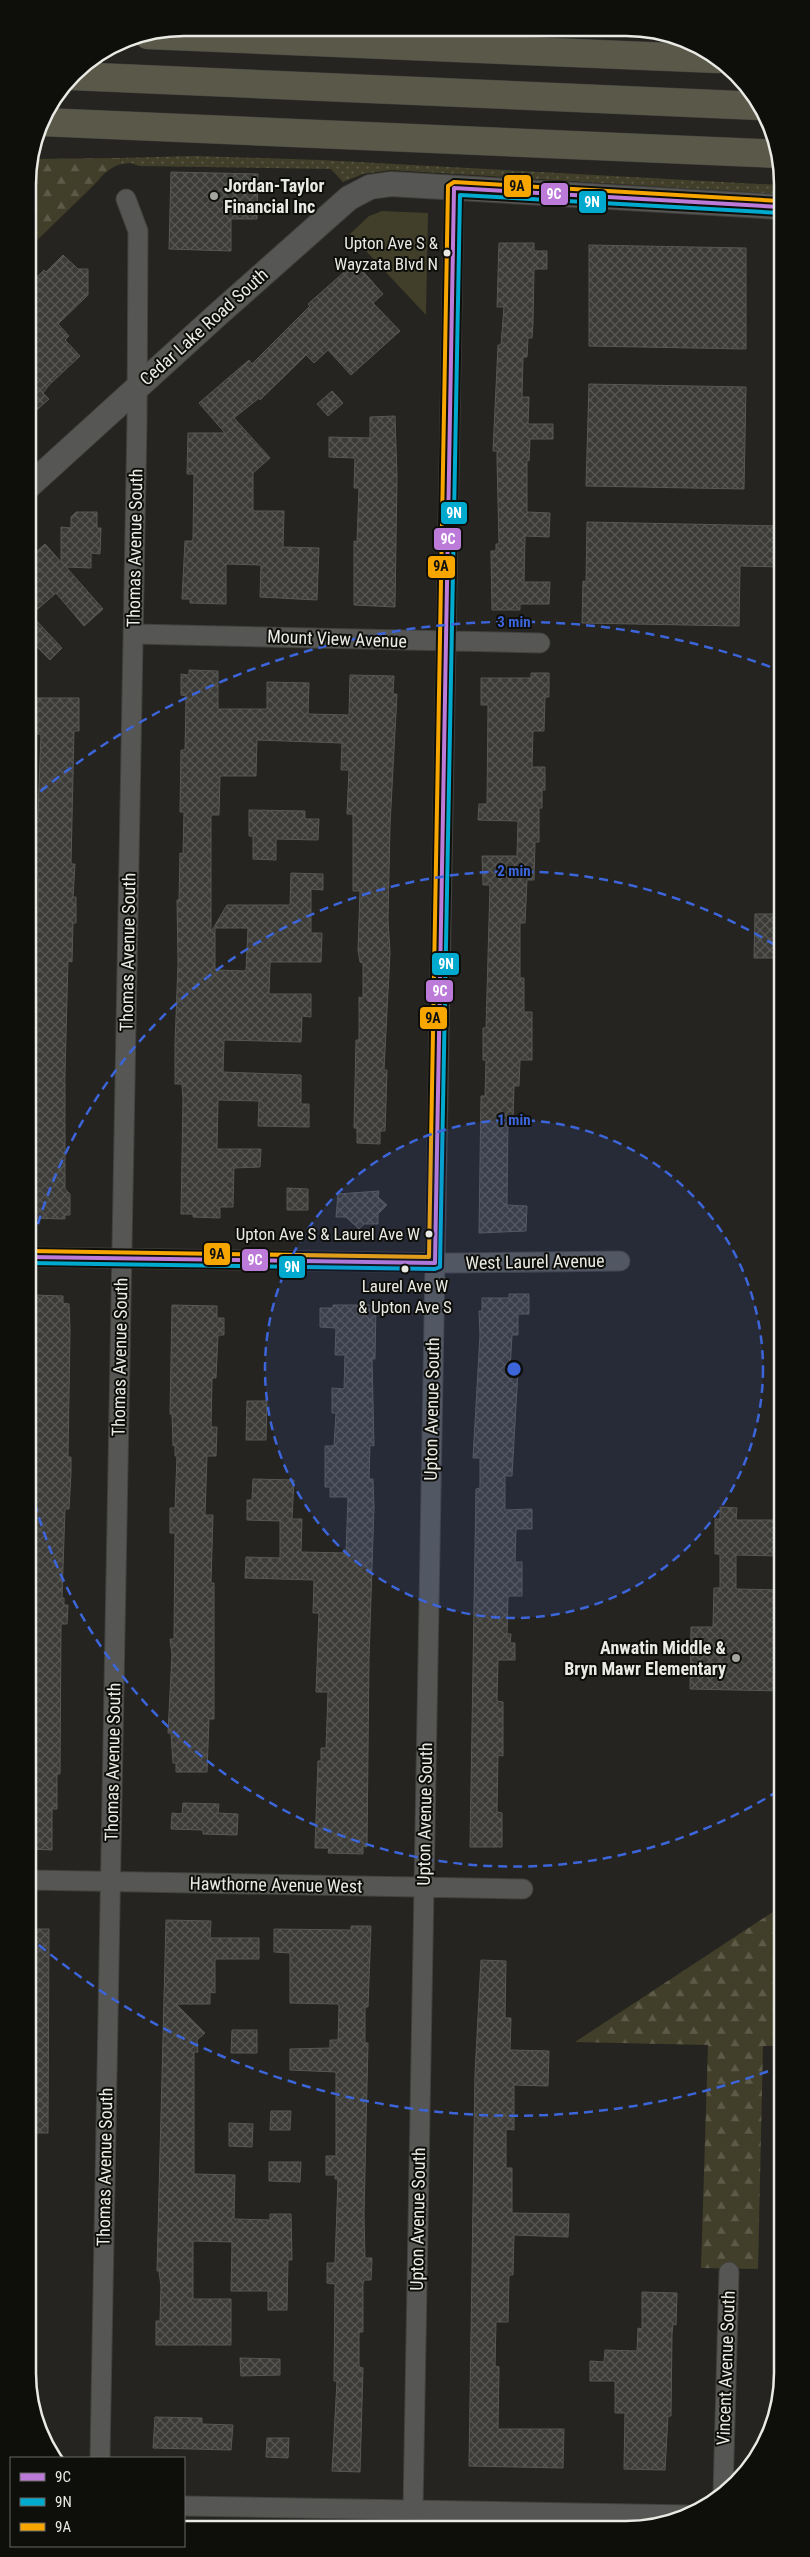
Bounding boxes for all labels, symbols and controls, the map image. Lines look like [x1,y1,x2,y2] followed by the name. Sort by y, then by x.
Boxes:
[503,174,532,198] line badge: 9A
[224,175,324,217] place label: Jordan-Taylor Financial Inc
[509,178,525,194] text: 9A
[540,182,569,206] line badge: 9C
[546,186,562,202] text: 9C
[208,190,220,202] marker: Jordan-Taylor Financial Inc
[578,190,607,214] line badge: 9N
[584,194,600,210] text: 9N
[334,233,439,274] place label: Upton Ave S & Wayzata Blvd N
[442,248,452,258] marker: Upton Ave S & Wayzata Blvd N
[135,264,272,390] street label: Cedar Lake Road South
[123,468,146,627] street label: Thomas Avenue South
[440,501,468,525] line badge: 9N
[446,505,462,521] text: 9N
[433,527,462,551] line badge: 9C
[440,531,456,547] text: 9C
[427,555,456,579] line badge: 9A
[433,558,449,574] text: 9A
[497,613,531,631] text: 3 min
[267,626,407,651] street label: Mount View Avenue
[497,862,531,880] text: 2 min
[116,872,139,1031] street label: Thomas Avenue South
[431,952,460,976] line badge: 9N
[438,956,454,972] text: 9N
[425,979,454,1003] line badge: 9C
[432,983,448,999] text: 9C
[419,1006,448,1030] line badge: 9A
[425,1010,441,1026] text: 9A
[497,1111,531,1129] text: 1 min
[236,1224,420,1244] place label: Upton Ave S & Laurel Ave W
[424,1229,434,1239] marker: Upton Ave S & Laurel Ave W
[203,1242,231,1266] line badge: 9A
[209,1246,225,1262] text: 9A
[241,1248,269,1272] line badge: 9C
[465,1250,605,1273] street label: West Laurel Avenue
[247,1252,263,1268] text: 9C
[278,1255,306,1279] line badge: 9N
[284,1259,300,1275] text: 9N
[400,1264,410,1274] marker: Laurel Ave W & Upton Ave S
[358,1276,452,1317] place label: Laurel Ave W & Upton Ave S
[108,1277,131,1436] street label: Thomas Avenue South
[420,1337,443,1481] street label: Upton Avenue South
[505,1360,523,1378] centre of rings
[564,1637,727,1679] place label: Anwatin Middle & Bryn Mawr Elementary
[730,1652,742,1664] marker: Anwatin Middle & Bryn Mawr Elementary
[101,1682,124,1841] street label: Thomas Avenue South
[413,1742,436,1886] street label: Upton Avenue South
[190,1872,363,1897] street label: Hawthorne Avenue West
[93,2087,116,2246] street label: Thomas Avenue South
[406,2147,429,2291] street label: Upton Avenue South
[712,2290,739,2446] street label: Vincent Avenue South
[10,2457,185,2547] legend
[55,2468,71,2486] text: 9C
[55,2493,72,2511] text: 9N
[55,2518,71,2536] text: 9A

